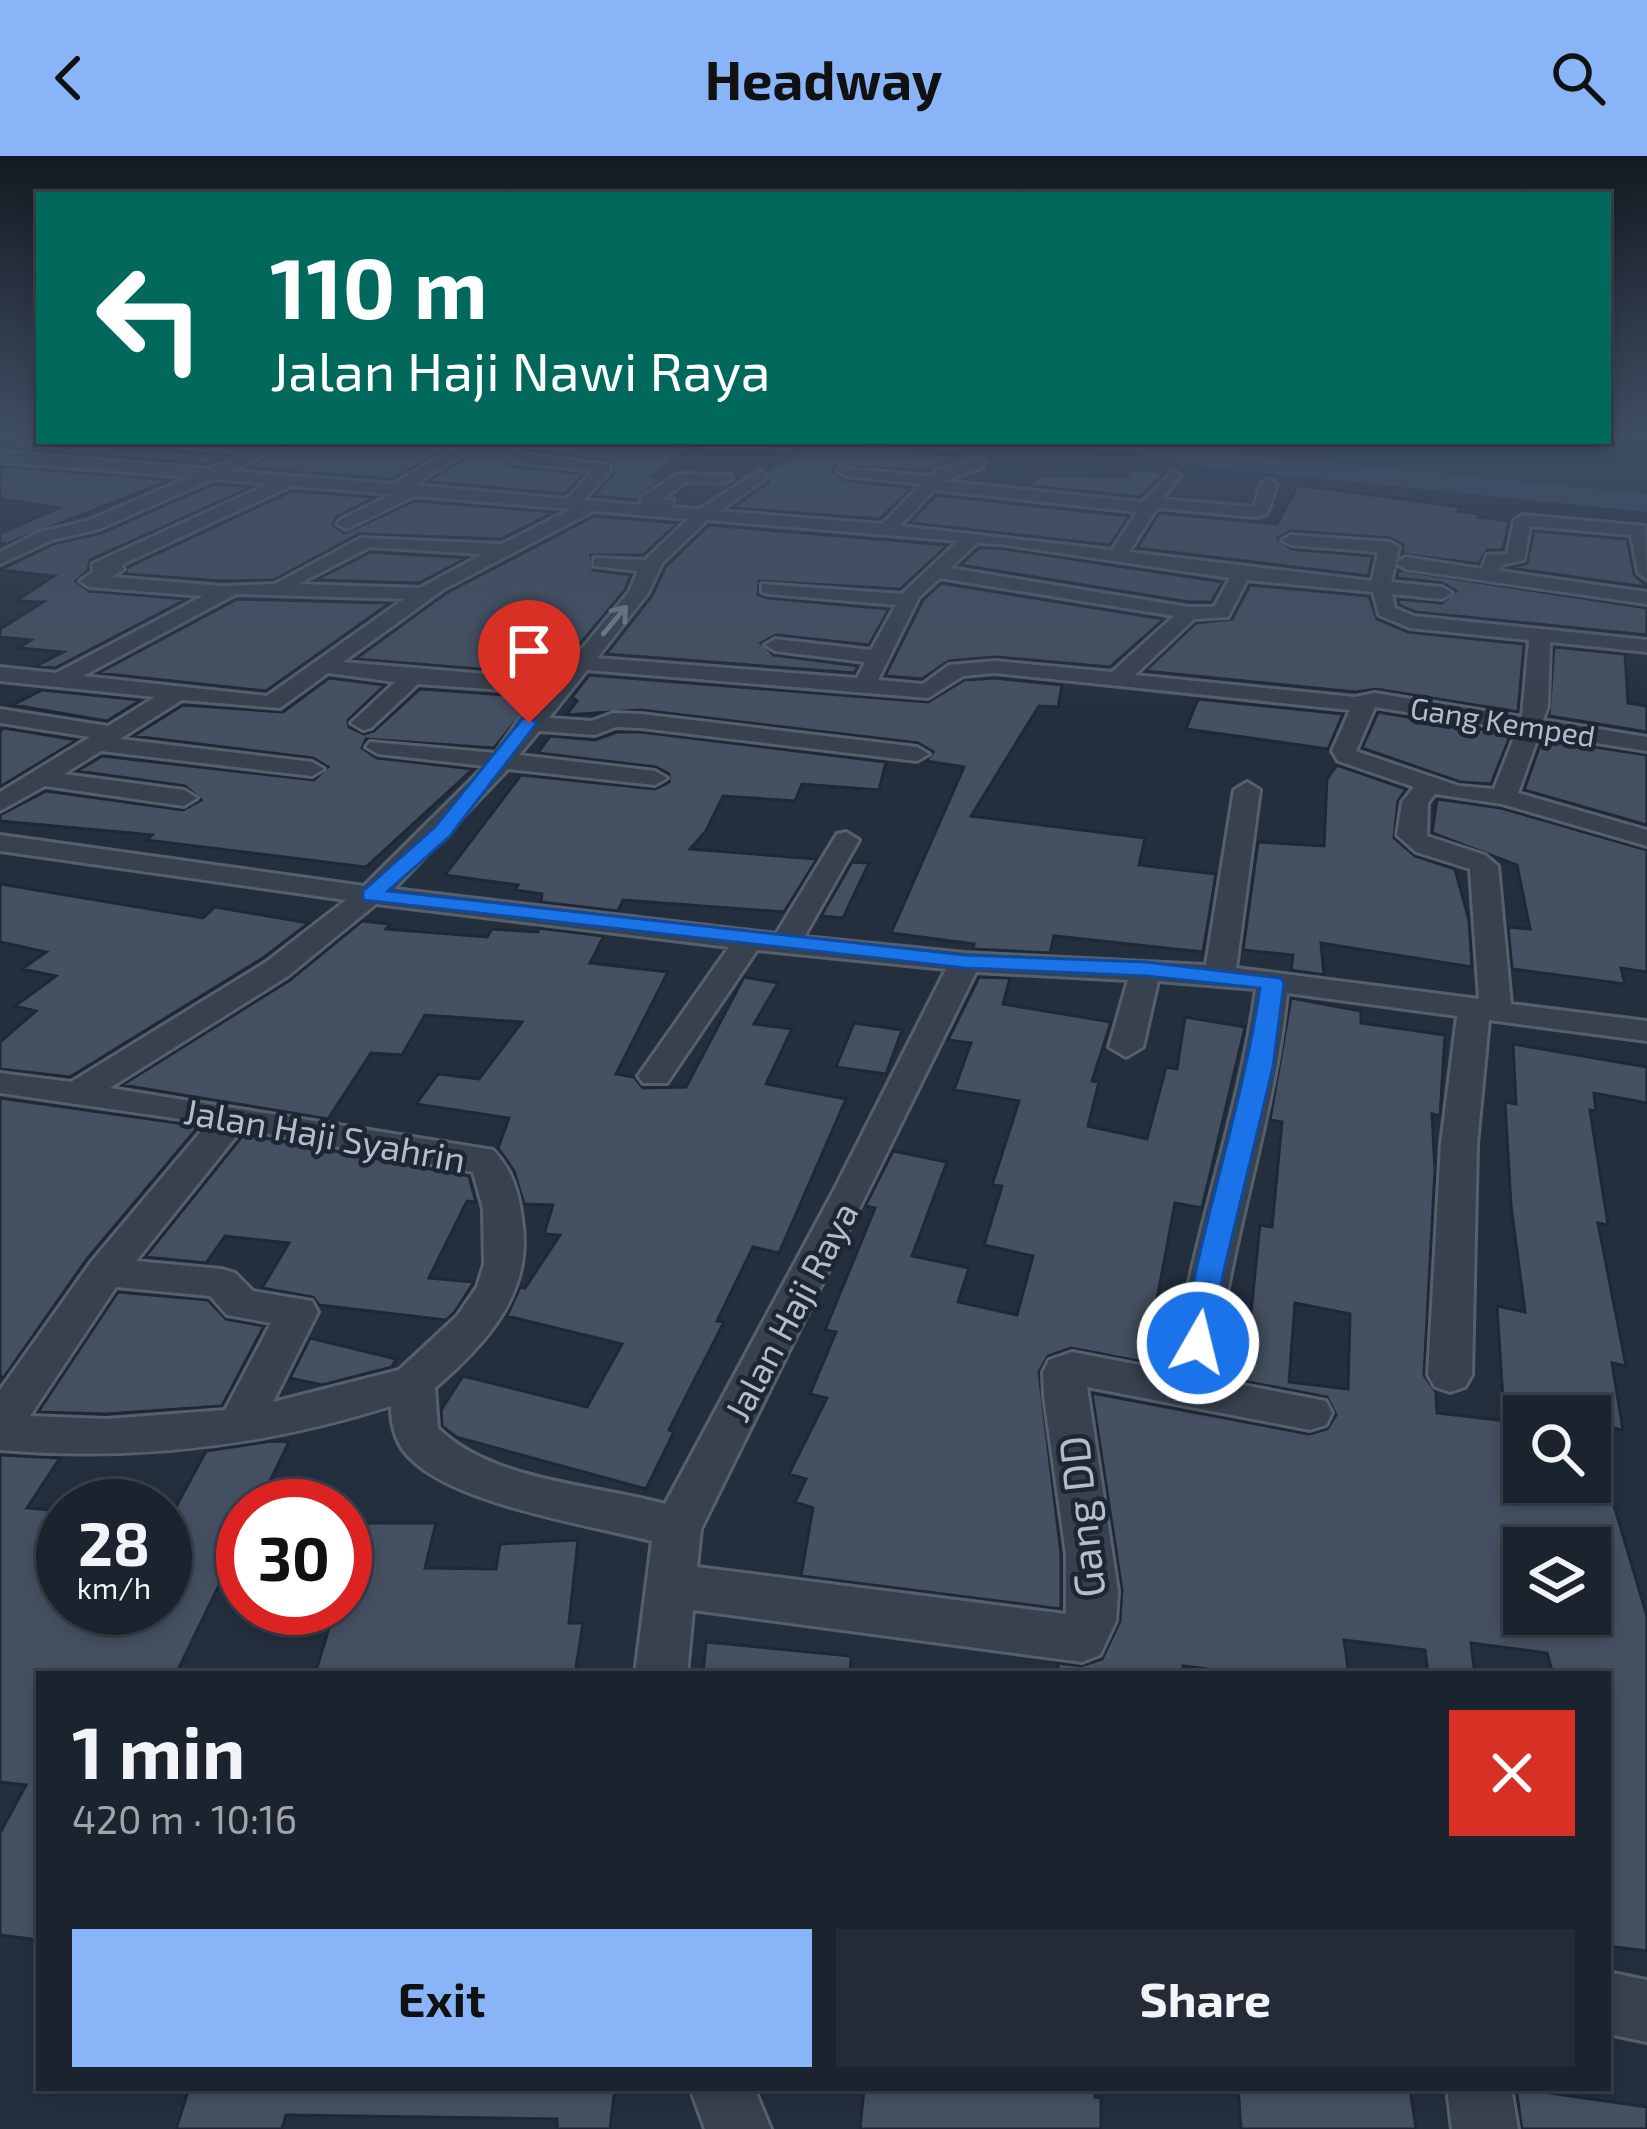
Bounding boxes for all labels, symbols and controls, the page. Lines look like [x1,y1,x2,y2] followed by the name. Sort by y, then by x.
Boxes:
[36,45,102,111] icon: back
[1545,45,1611,111] icon: search
[705,46,942,111] text: Headway
[270,235,488,336] text: 110 m
[72,240,228,396] icon: left
[270,337,770,402] text: Jalan Haji Nawi Raya
[478,600,580,723] pin
[600,605,628,636] one-way arrow
[496,618,562,684] icon: arrive
[1408,689,1598,753] street label: Gang Kemped
[181,1088,469,1180] street label: Jalan Haji Syahrin
[714,1194,866,1428] street label: Jalan Haji Raya
[1135,1280,1261,1406] position arrow
[1503,1395,1611,1635] map controls
[1503,1395,1611,1503] button: search
[1047,1434,1113,1600] street label: Gang DD
[216,1479,372,1635] speed limit sign: 30
[78,1506,150,1578] text: 28
[1503,1527,1611,1635] button: layers
[77,1569,151,1605] text: km/h
[72,1707,245,1793] text: 1 min
[1449,1710,1575,1836] button: close
[72,1795,297,1842] text: 420 m · 10:16
[72,1929,812,2067] button: Exit
[836,1929,1575,2067] button: Share

